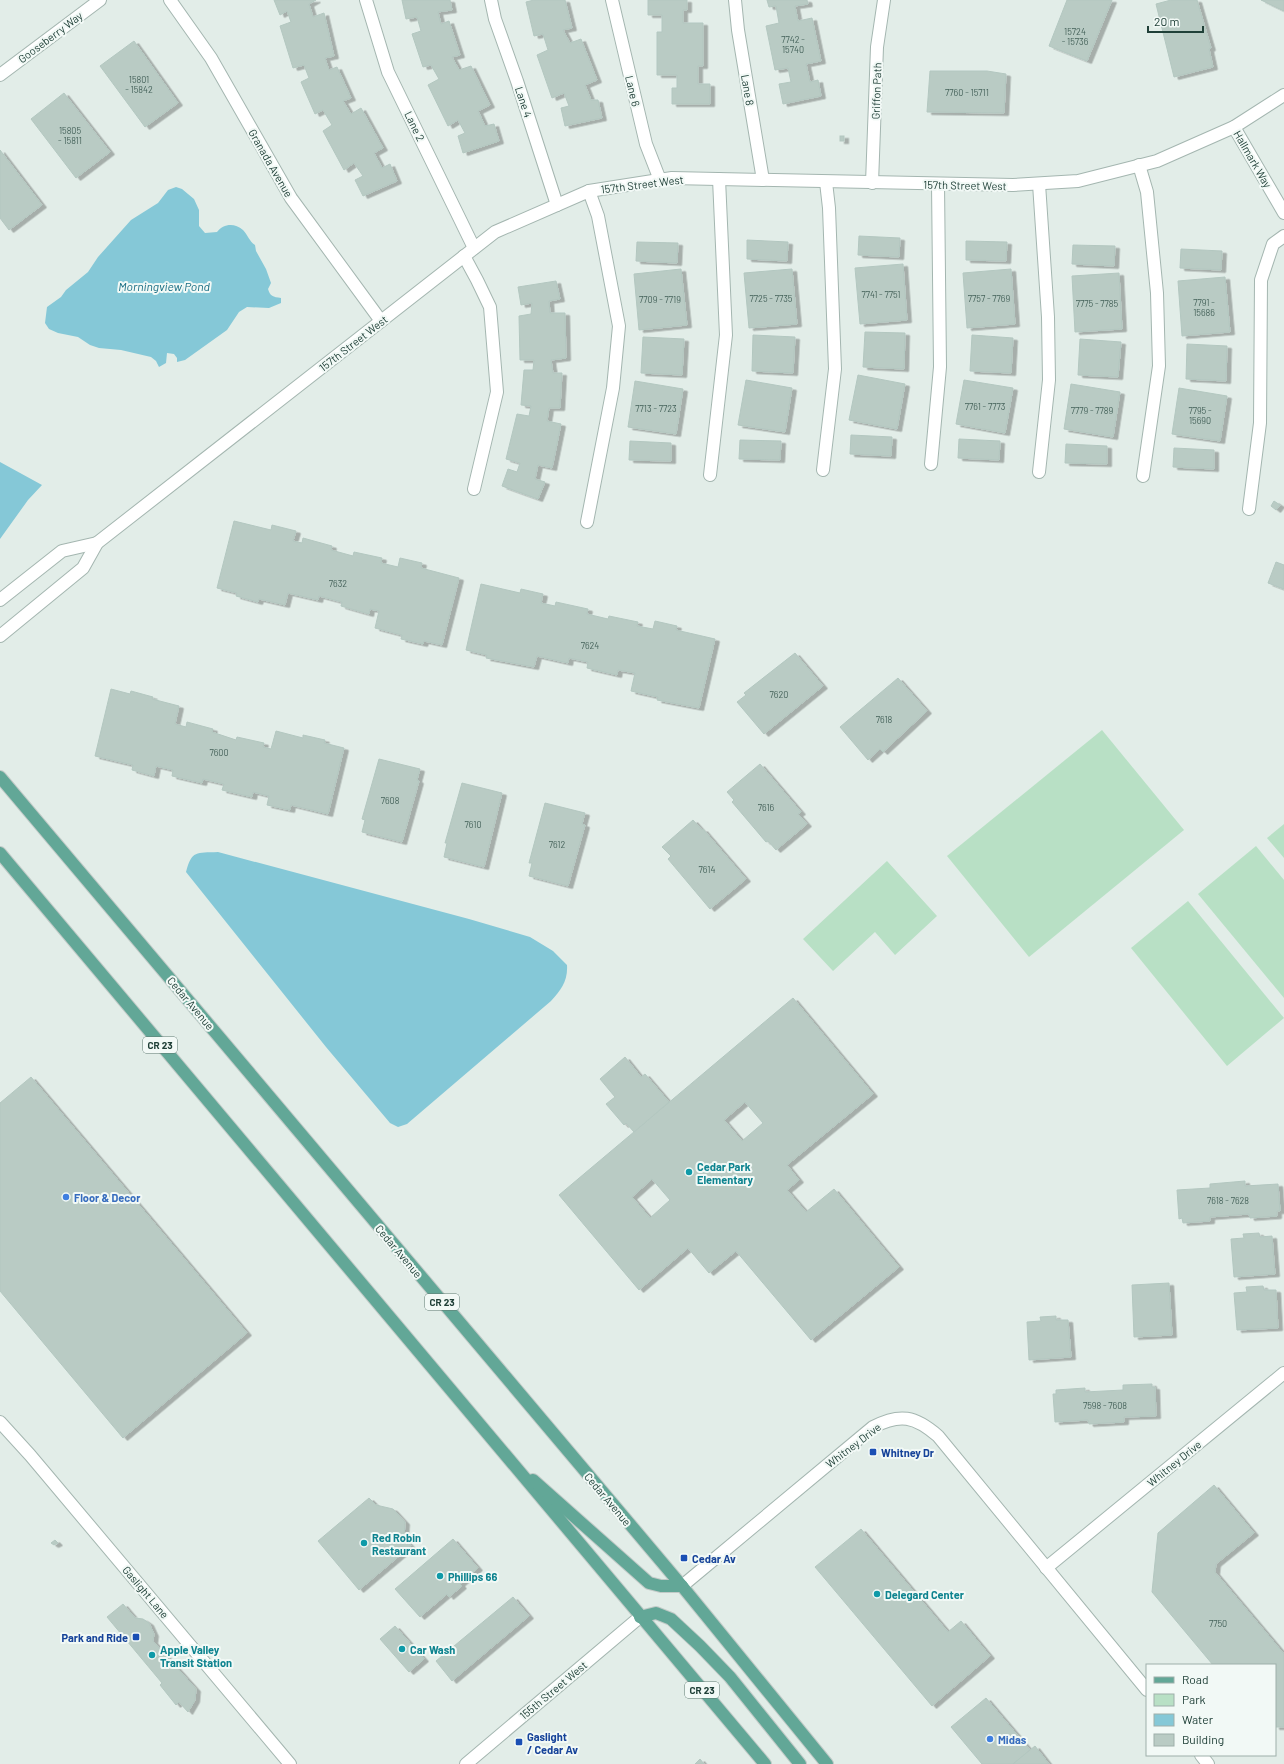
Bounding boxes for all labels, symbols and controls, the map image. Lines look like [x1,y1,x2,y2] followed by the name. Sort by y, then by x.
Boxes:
[1148,8,1203,34] scale bar
[15,9,85,65] street label: Gooseberry Way
[1154,14,1180,28] text: 20 m
[1062,26,1089,47] house number: 15724 - 15736
[781,34,805,55] house number: 7742 - 15740
[869,62,883,120] street label: Griffon Path
[739,73,757,107] street label: Lane 8
[125,74,153,95] house number: 15801 - 15842
[623,74,643,108] street label: Lane 6
[513,85,535,119] street label: Lane 4
[945,87,989,98] house number: 7760 - 15711
[402,109,428,143] street label: Lane 2
[58,125,82,146] house number: 15805 - 15811
[246,127,296,200] street label: Granada Avenue
[1231,128,1275,190] street label: Hallmark Way
[600,172,684,196] street label: 157th Street West
[923,178,1007,192] street label: 157th Street West
[118,279,210,293] water label: Morningview Pond
[862,289,900,300] house number: 7741 - 7751
[750,293,793,304] house number: 7725 - 7735
[968,293,1010,304] house number: 7757 - 7769
[639,294,681,305] house number: 7709 - 7719
[1193,297,1215,318] house number: 7791 - 15686
[1076,298,1119,309] house number: 7775 - 7785
[316,312,390,374] street label: 157th Street West
[965,401,1006,412] house number: 7761 - 7773
[635,403,677,414] house number: 7713 - 7723
[1071,405,1114,416] house number: 7779 - 7789
[1188,405,1212,426] house number: 7795 - 15690
[329,578,347,589] house number: 7632
[581,640,599,651] house number: 7624
[770,689,788,700] house number: 7620
[876,714,893,725] house number: 7618
[209,747,229,758] house number: 7600
[381,795,400,806] house number: 7608
[758,802,775,813] house number: 7616
[465,819,481,830] house number: 7610
[549,839,566,850] house number: 7612
[699,864,715,875] house number: 7614
[165,974,217,1032] street label: Cedar Avenue
[143,1037,177,1053] road number: CR 23
[697,1160,754,1186] place label: Cedar Park Elementary
[684,1167,694,1177] marker: Cedar Park Elementary
[74,1191,141,1204] place label: Floor & Decor
[61,1192,71,1202] marker: Floor & Decor
[1207,1195,1249,1206] house number: 7618 - 7628
[373,1222,425,1280] street label: Cedar Avenue
[425,1294,459,1310] road number: CR 23
[1083,1400,1127,1411] house number: 7598 - 7608
[823,1420,883,1470] street label: Whitney Drive
[1144,1437,1204,1489] street label: Whitney Drive
[881,1446,935,1459] place label: Whitney Dr
[868,1447,878,1457] marker: Whitney Dr
[582,1470,634,1528] street label: Cedar Avenue
[372,1531,426,1557] place label: Red Robin Restaurant
[359,1538,369,1548] marker: Red Robin Restaurant
[692,1552,736,1565] place label: Cedar Av
[679,1553,689,1563] marker: Cedar Av
[120,1563,172,1621] street label: Gaslight Lane
[448,1570,497,1583] place label: Phillips 66
[435,1571,445,1581] marker: Phillips 66
[885,1588,965,1601] place label: Delegard Center
[872,1589,882,1599] marker: Delegard Center
[1209,1618,1227,1629] house number: 7750
[61,1631,128,1644] place label: Park and Ride
[131,1632,141,1642] marker: Park and Ride
[160,1643,232,1669] place label: Apple Valley Transit Station
[410,1643,455,1656] place label: Car Wash
[397,1644,407,1654] marker: Car Wash
[147,1650,157,1660] marker: Apple Valley Transit Station
[517,1658,589,1722] street label: 155th Street West
[1146,1664,1276,1756] legend
[1182,1672,1209,1686] text: Road
[685,1682,719,1698] road number: CR 23
[1182,1692,1206,1706] text: Park
[1182,1712,1214,1726] text: Water
[527,1730,578,1756] place label: Gaslight / Cedar Av
[1182,1732,1224,1746] text: Building
[998,1733,1027,1746] place label: Midas
[985,1734,995,1744] marker: Midas
[514,1737,524,1747] marker: Gaslight / Cedar Av

